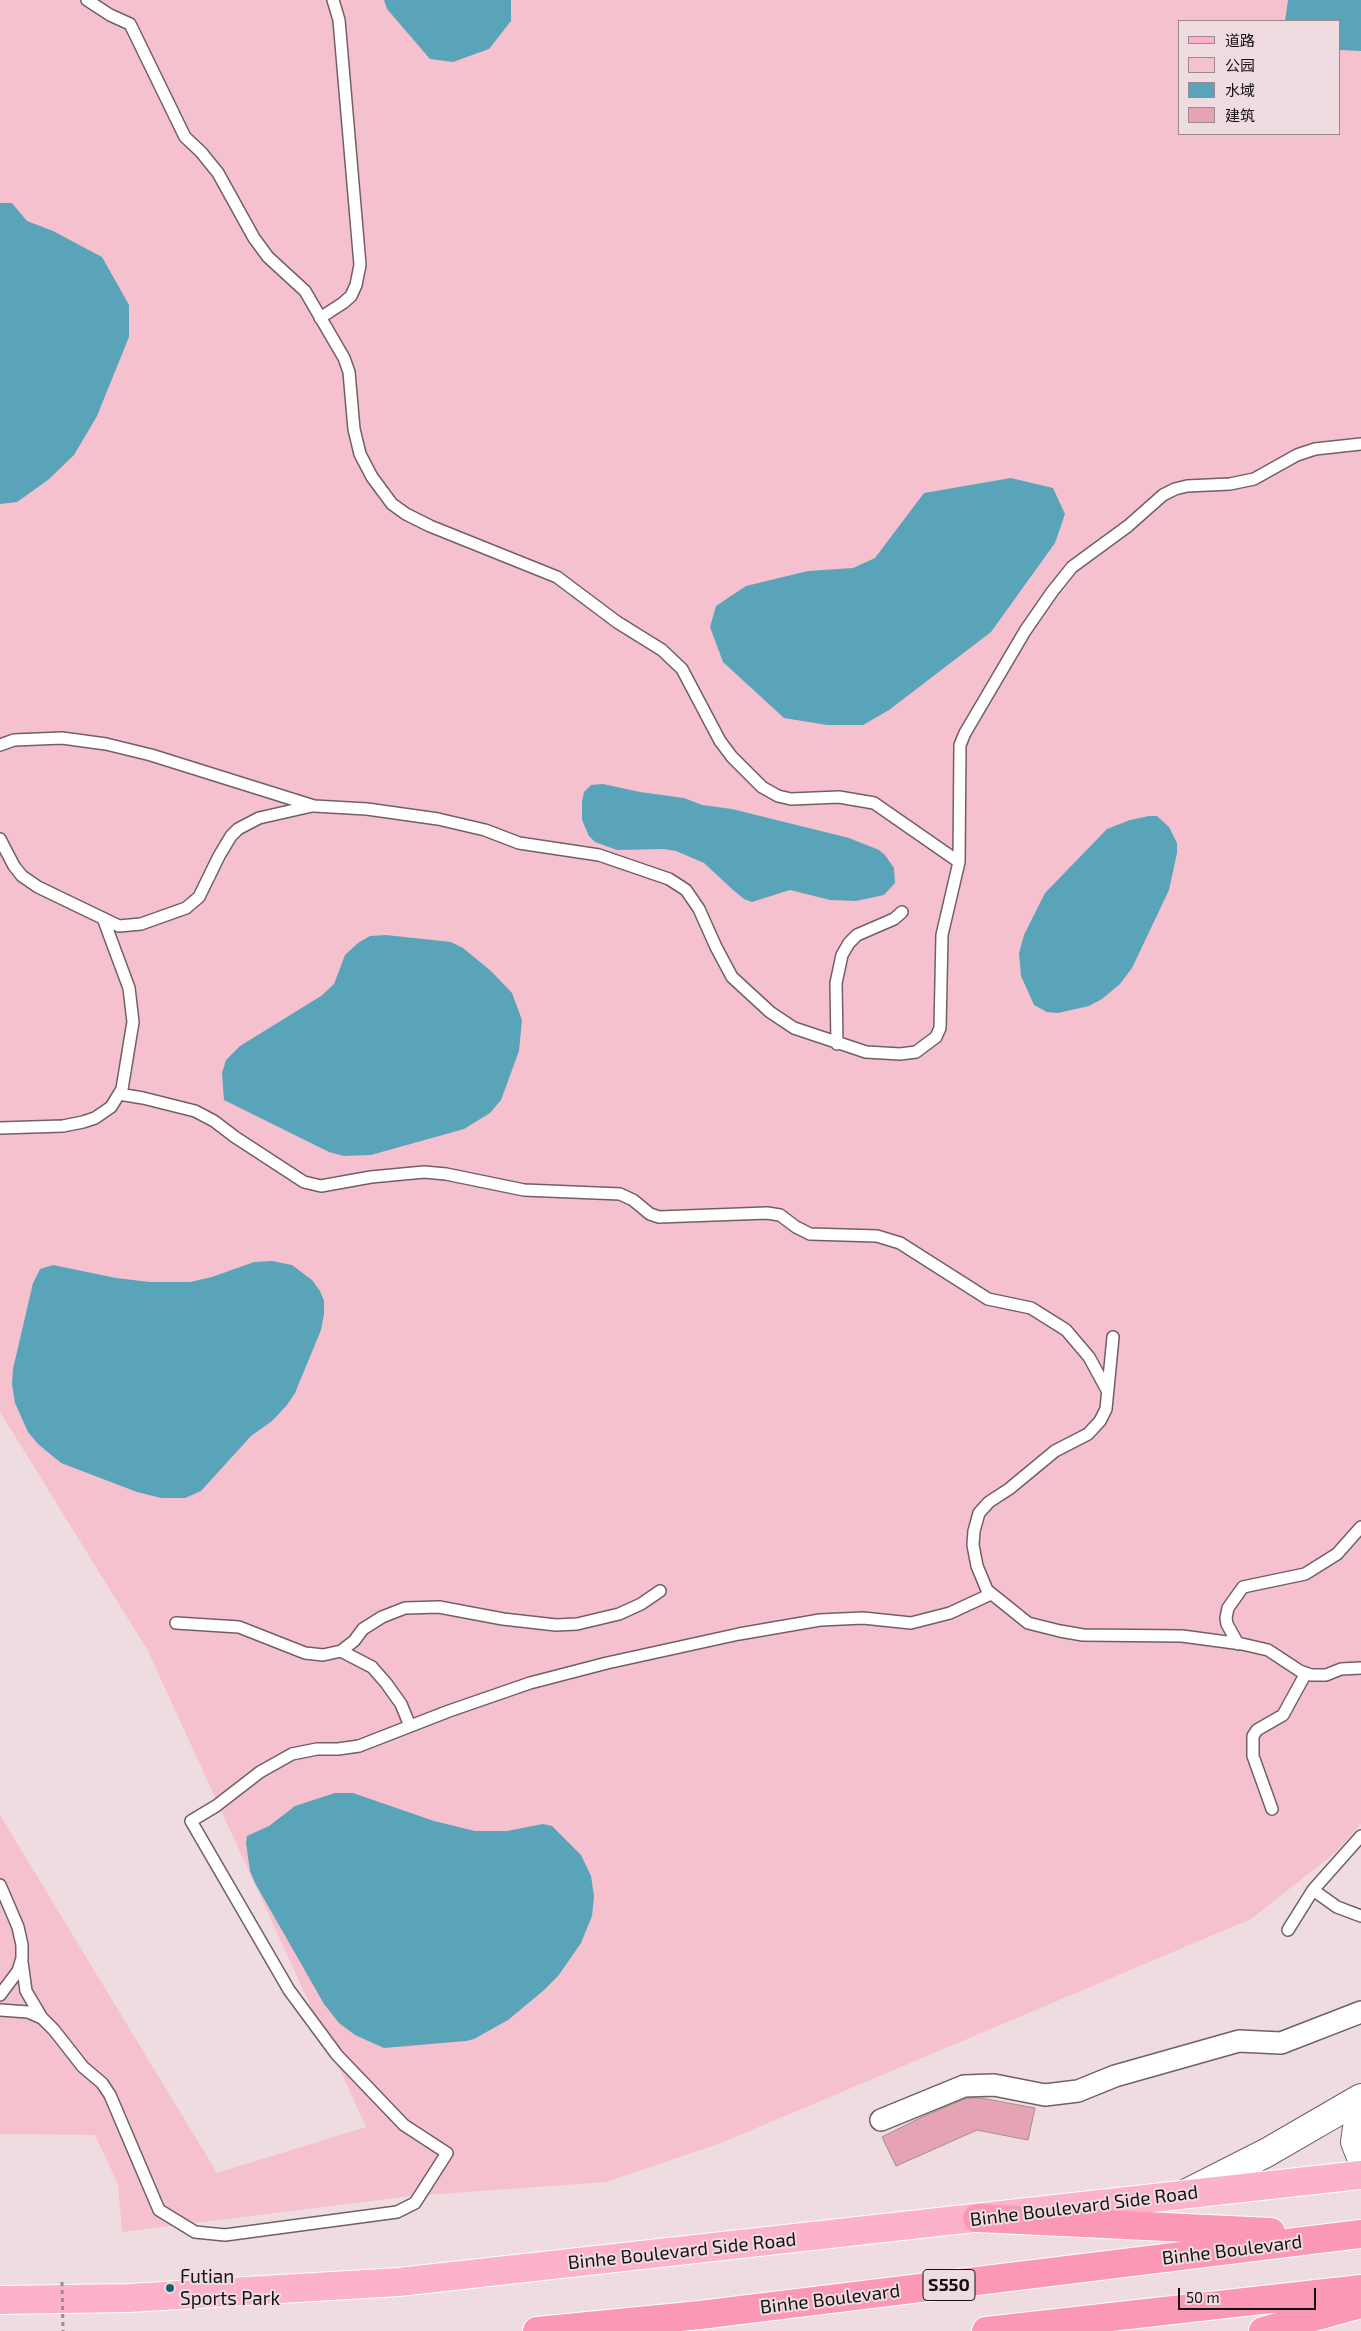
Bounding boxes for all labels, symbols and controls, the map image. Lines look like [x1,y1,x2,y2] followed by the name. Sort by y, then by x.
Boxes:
[1178,20,1341,135] legend
[1225,31,1255,49] text: 道路
[1225,56,1255,74] text: 公园
[1225,81,1255,99] text: 水域
[1225,106,1255,124] text: 建筑
[969,2181,1199,2231] street label: Binhe Boulevard Side Road
[567,2228,797,2274] street label: Binhe Boulevard Side Road
[1161,2230,1303,2270] street label: Binhe Boulevard
[180,2266,280,2310] place label: Futian Sports Park
[923,2270,975,2300] road number: S550
[1181,2278,1318,2310] scale bar
[759,2279,901,2319] street label: Binhe Boulevard
[164,2282,176,2294] marker: Futian Sports Park
[1186,2288,1220,2306] text: 50 m

